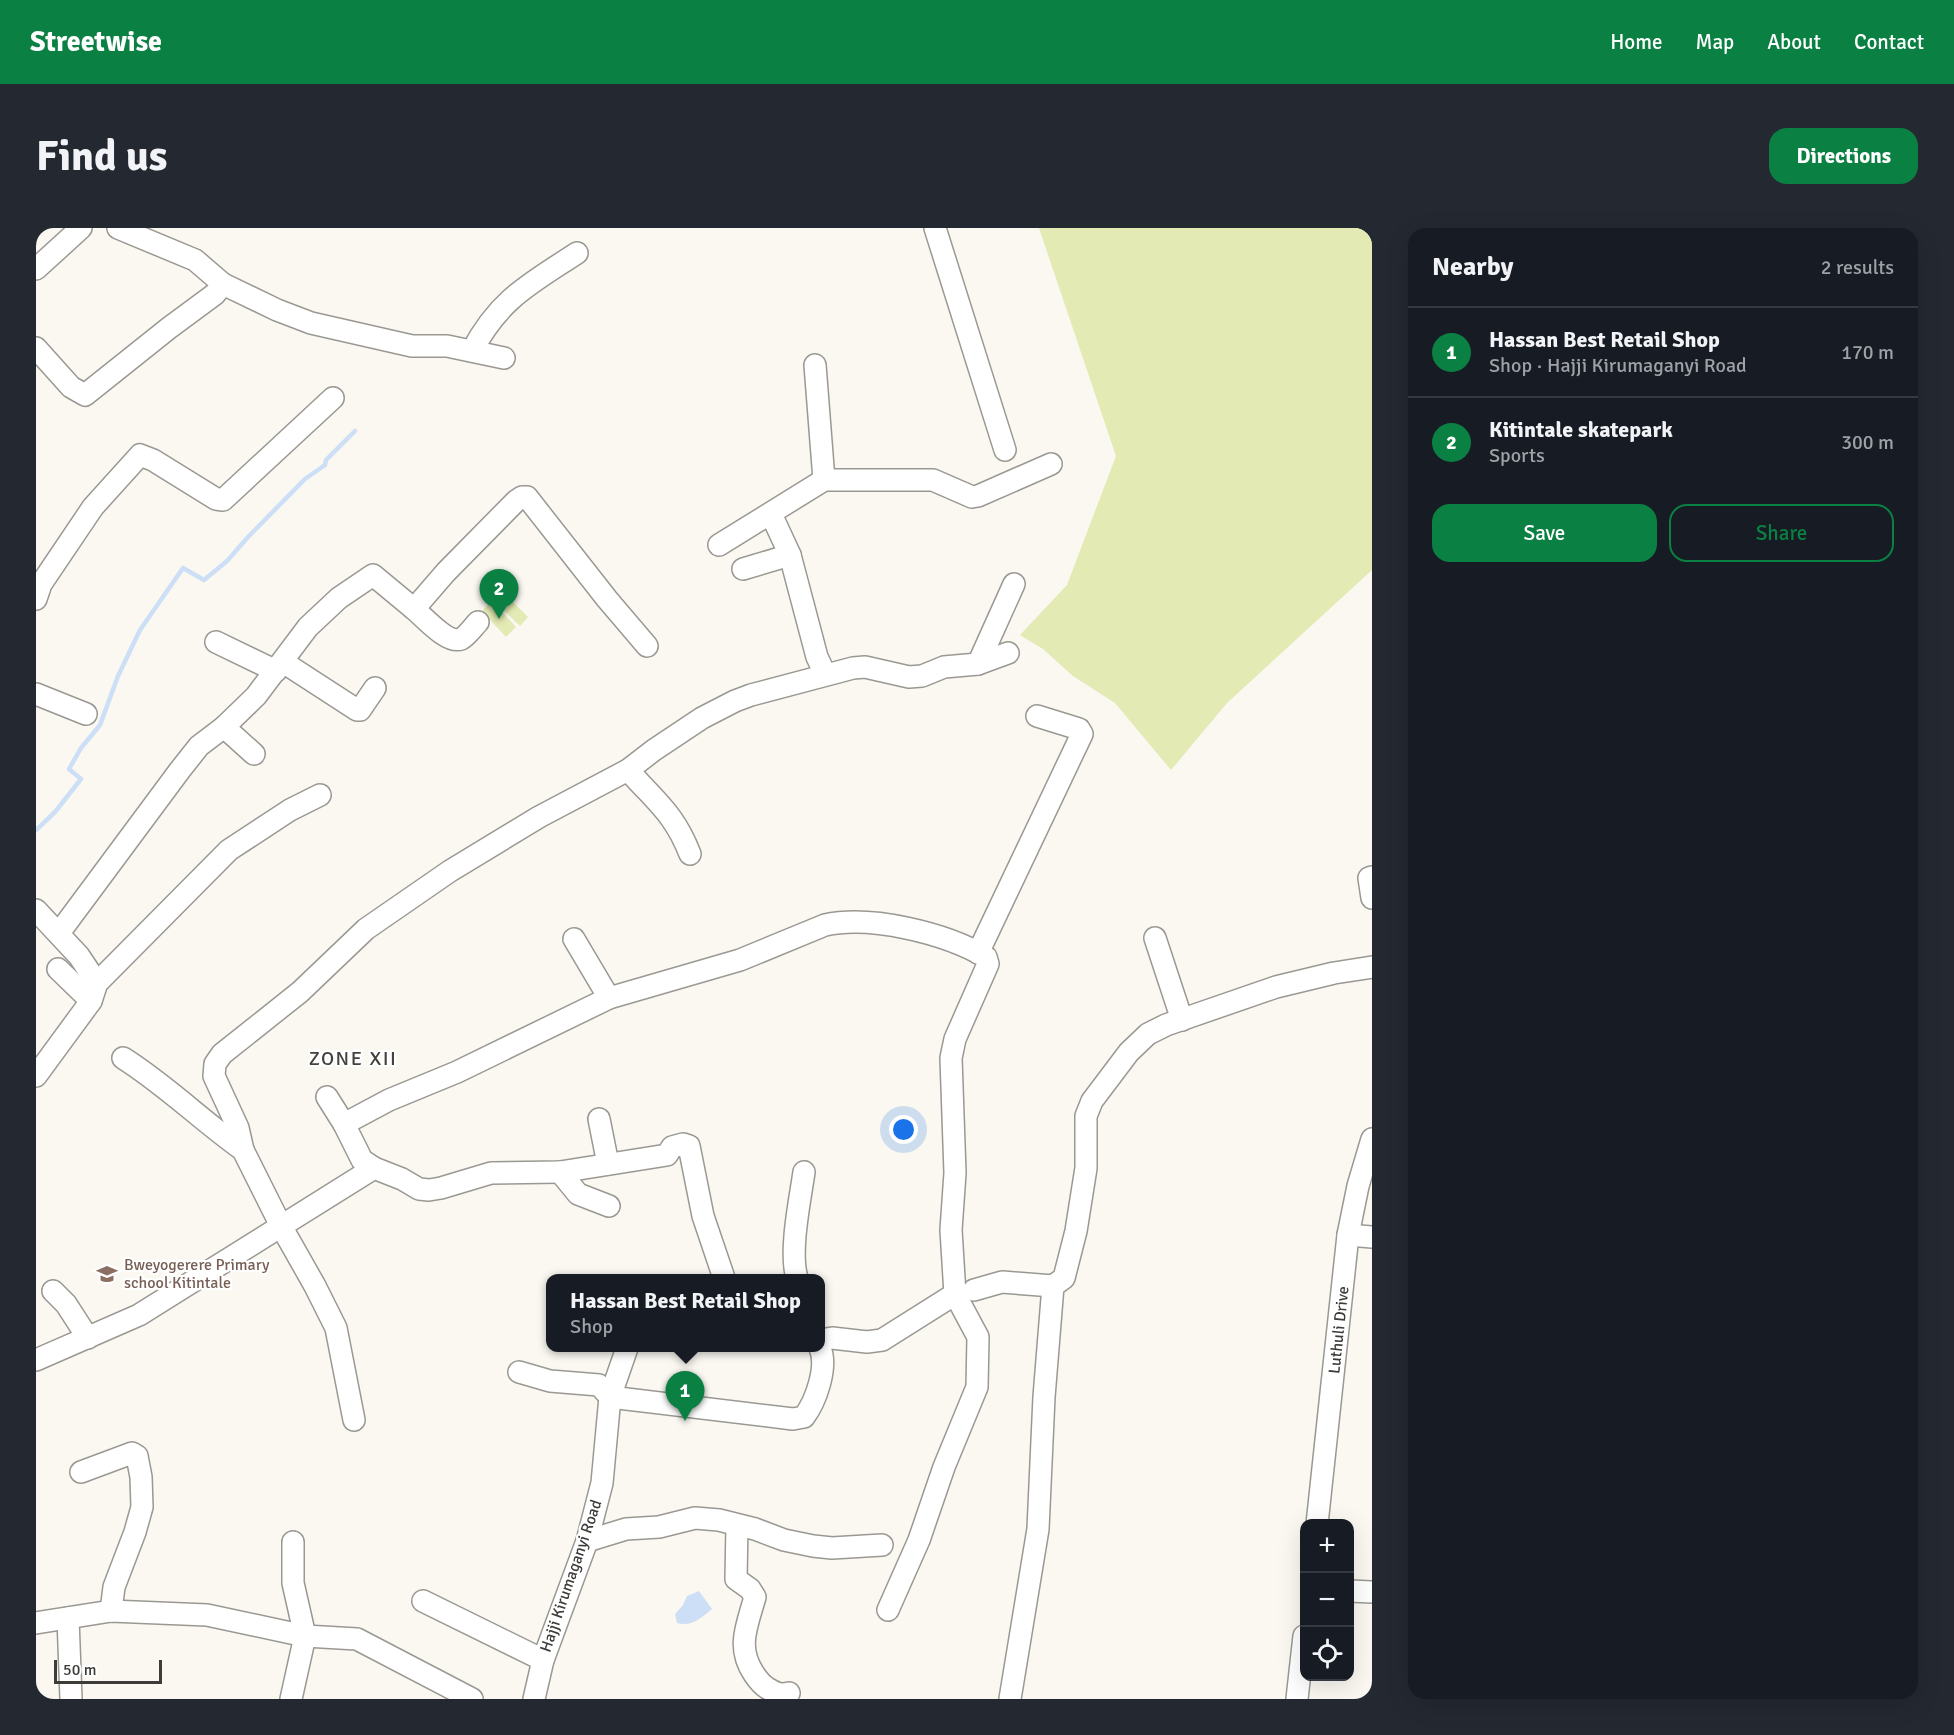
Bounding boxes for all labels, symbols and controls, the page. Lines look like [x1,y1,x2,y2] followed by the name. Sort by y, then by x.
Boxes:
[30,25,162,59] text: Streetwise
[1610,29,1663,55] text: Home
[1696,29,1734,55] text: Map
[1767,29,1821,55] text: About
[1854,29,1924,55] text: Contact
[1769,128,1918,184] button: Directions
[36,131,167,182] text: Find us
[1432,251,1513,283] text: Nearby
[1821,255,1894,280] text: 2 results
[1489,326,1720,353] text: Hassan Best Retail Shop
[1446,340,1457,365] text: 1
[1841,340,1894,365] text: 170 m
[1489,353,1747,378] text: Shop · Hajji Kirumaganyi Road
[1489,416,1673,443] text: Kitintale skatepark
[1446,430,1457,455] text: 2
[1841,430,1894,455] text: 300 m
[1489,443,1545,468] text: Sports
[1432,504,1657,562] button: Save
[1669,504,1894,562] button: Share
[480,570,518,619] pin: 2
[309,1046,397,1071] district label: ZONE XII
[889,1115,918,1144] your location
[124,1255,270,1293] place label: Bweyogerere Primary school Kitintale
[95,1262,119,1286] school or university icon: Bweyogerere Primary school Kitintale
[546,1274,825,1352] popup
[1324,1285,1354,1375] street label: Luthuli Drive
[570,1287,801,1314] text: Hassan Best Retail Shop
[570,1314,613,1339] text: Shop
[666,1372,704,1421] pin: 1
[536,1497,606,1655] street label: Hajji Kirumaganyi Road
[1300,1519,1354,1681] map controls
[1300,1519,1354,1573] button: +
[1300,1573,1354,1627] button: −
[1300,1627,1354,1681] button: locate
[54,1657,162,1684] scale bar
[63,1660,97,1680] text: 50 m

